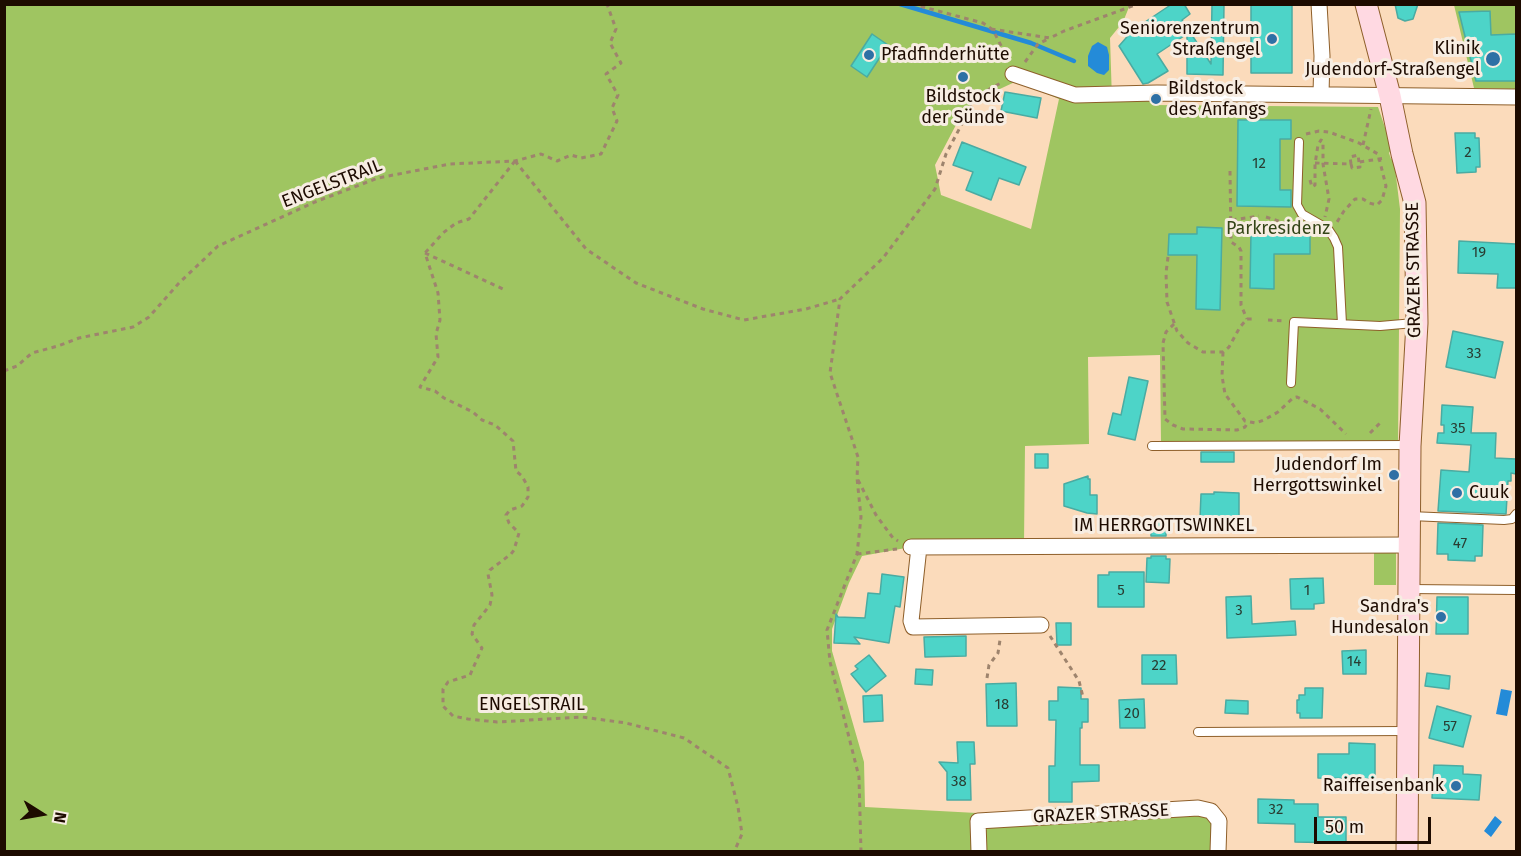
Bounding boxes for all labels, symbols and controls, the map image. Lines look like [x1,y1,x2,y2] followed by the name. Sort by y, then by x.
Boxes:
[1120,18,1260,60] place label: Seniorenzentrum Straßengel
[1265,32,1279,46] marker: Seniorenzentrum Straßengel
[1305,38,1480,80] place label: Klinik Judendorf-Straßengel
[881,44,1010,66] place label: Pfadfinderhütte
[862,48,876,62] marker: Pfadfinderhütte
[1484,50,1502,68] marker: Klinik Judendorf-Straßengel
[956,70,970,84] marker: Bildstock der Sünde
[1168,78,1266,121] place label: Bildstock des Anfangs
[921,86,1005,128] place label: Bildstock der Sünde
[1149,92,1163,106] marker: Bildstock des Anfangs
[1464,144,1472,162] house number: 2
[279,155,385,213] street label: ENGELSTRAIL
[1252,155,1266,173] house number: 12
[1402,202,1426,338] street label: GRAZER STRASSE
[1226,218,1330,240] park label: Parkresidenz
[1472,244,1486,262] house number: 19
[1467,345,1481,363] house number: 33
[1451,420,1465,438] house number: 35
[1253,454,1382,496] place label: Judendorf Im Herrgottswinkel
[1387,468,1401,482] marker: Judendorf Im Herrgottswinkel
[1469,482,1509,504] place label: Cuuk
[1450,486,1464,500] marker: Cuuk
[1074,515,1254,537] street label: IM HERRGOTTSWINKEL
[1453,535,1467,553] house number: 47
[1117,582,1125,600] house number: 5
[1304,582,1310,600] house number: 1
[1331,596,1429,638] place label: Sandra's Hundesalon
[1235,602,1243,620] house number: 3
[1434,610,1448,624] marker: Sandra's Hundesalon
[1347,653,1361,671] house number: 14
[1152,657,1166,675] house number: 22
[479,694,585,716] street label: ENGELSTRAIL
[995,696,1009,714] house number: 18
[1124,705,1140,723] house number: 20
[1443,718,1457,736] house number: 57
[951,773,967,791] house number: 38
[1323,775,1444,797] place label: Raiffeisenbank
[1449,779,1463,793] marker: Raiffeisenbank
[12,784,72,844] north arrow
[1032,800,1170,828] street label: GRAZER STRASSE
[1269,801,1283,819] house number: 32
[1317,805,1434,843] scale bar
[50,811,70,825] text: N
[1325,816,1364,838] text: 50 m

